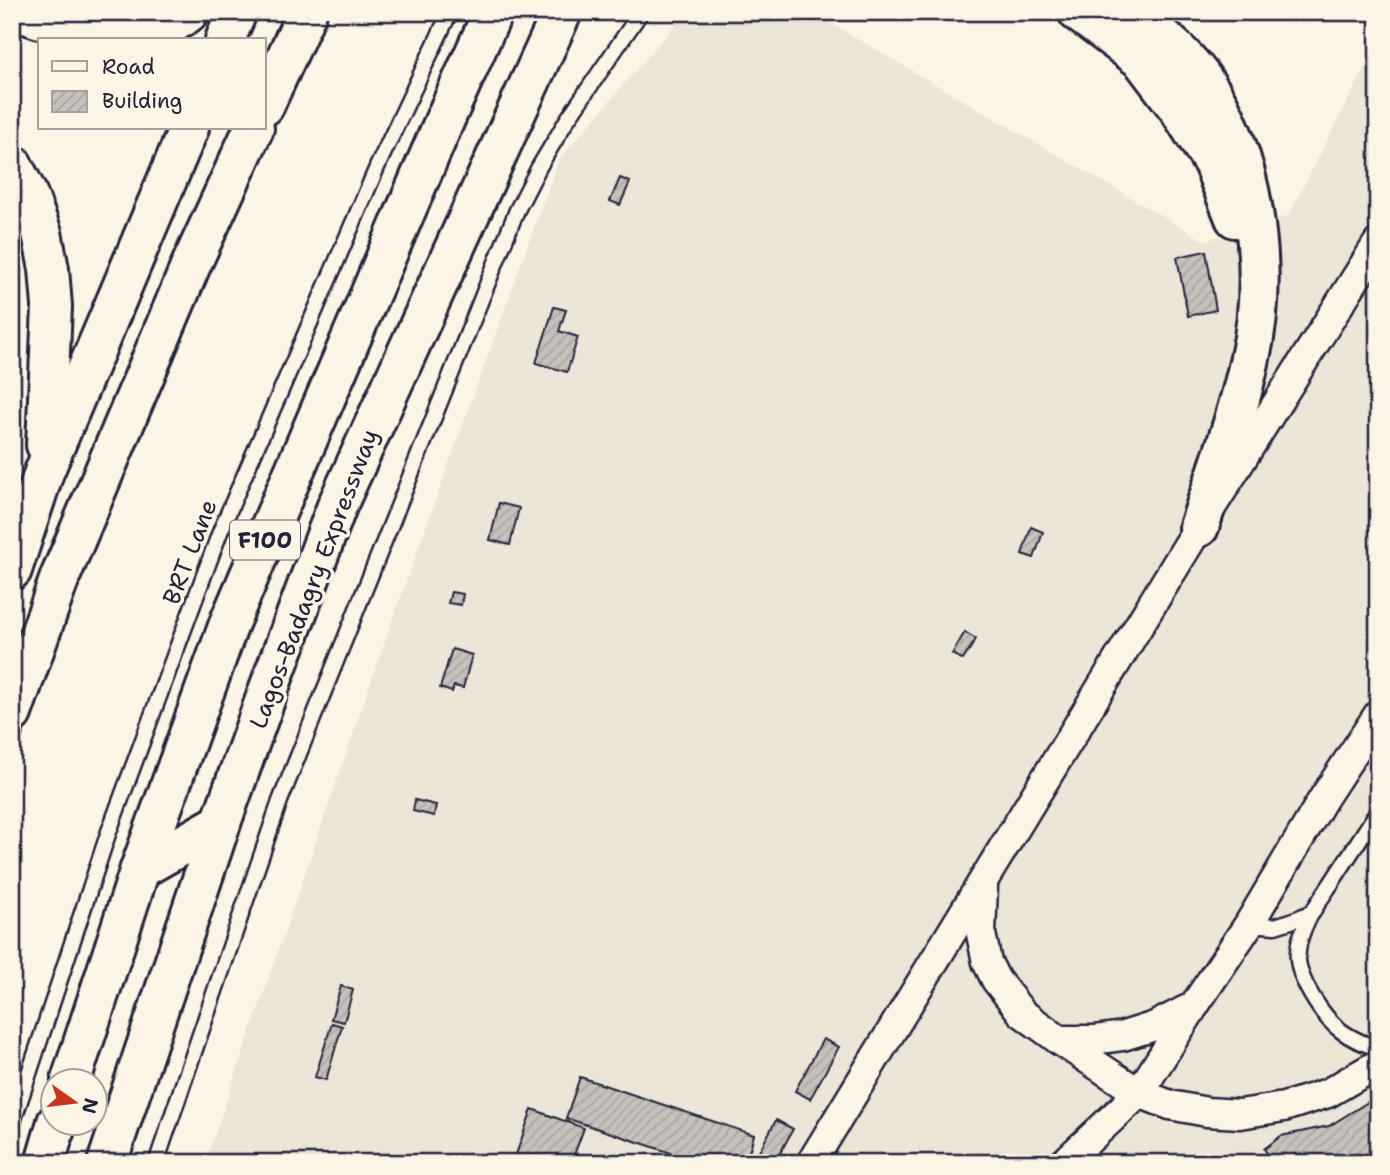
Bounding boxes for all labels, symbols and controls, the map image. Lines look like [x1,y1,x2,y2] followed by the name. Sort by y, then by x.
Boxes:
[38,38,266,130] legend
[102,53,155,81] text: Road
[102,87,182,115] text: Building
[242,425,386,733] street label: Lagos-Badagry Expressway
[155,495,225,609] street label: BRT Lane
[230,520,300,560] road number: F100
[38,1066,108,1136] north arrow
[76,1096,104,1116] text: N

